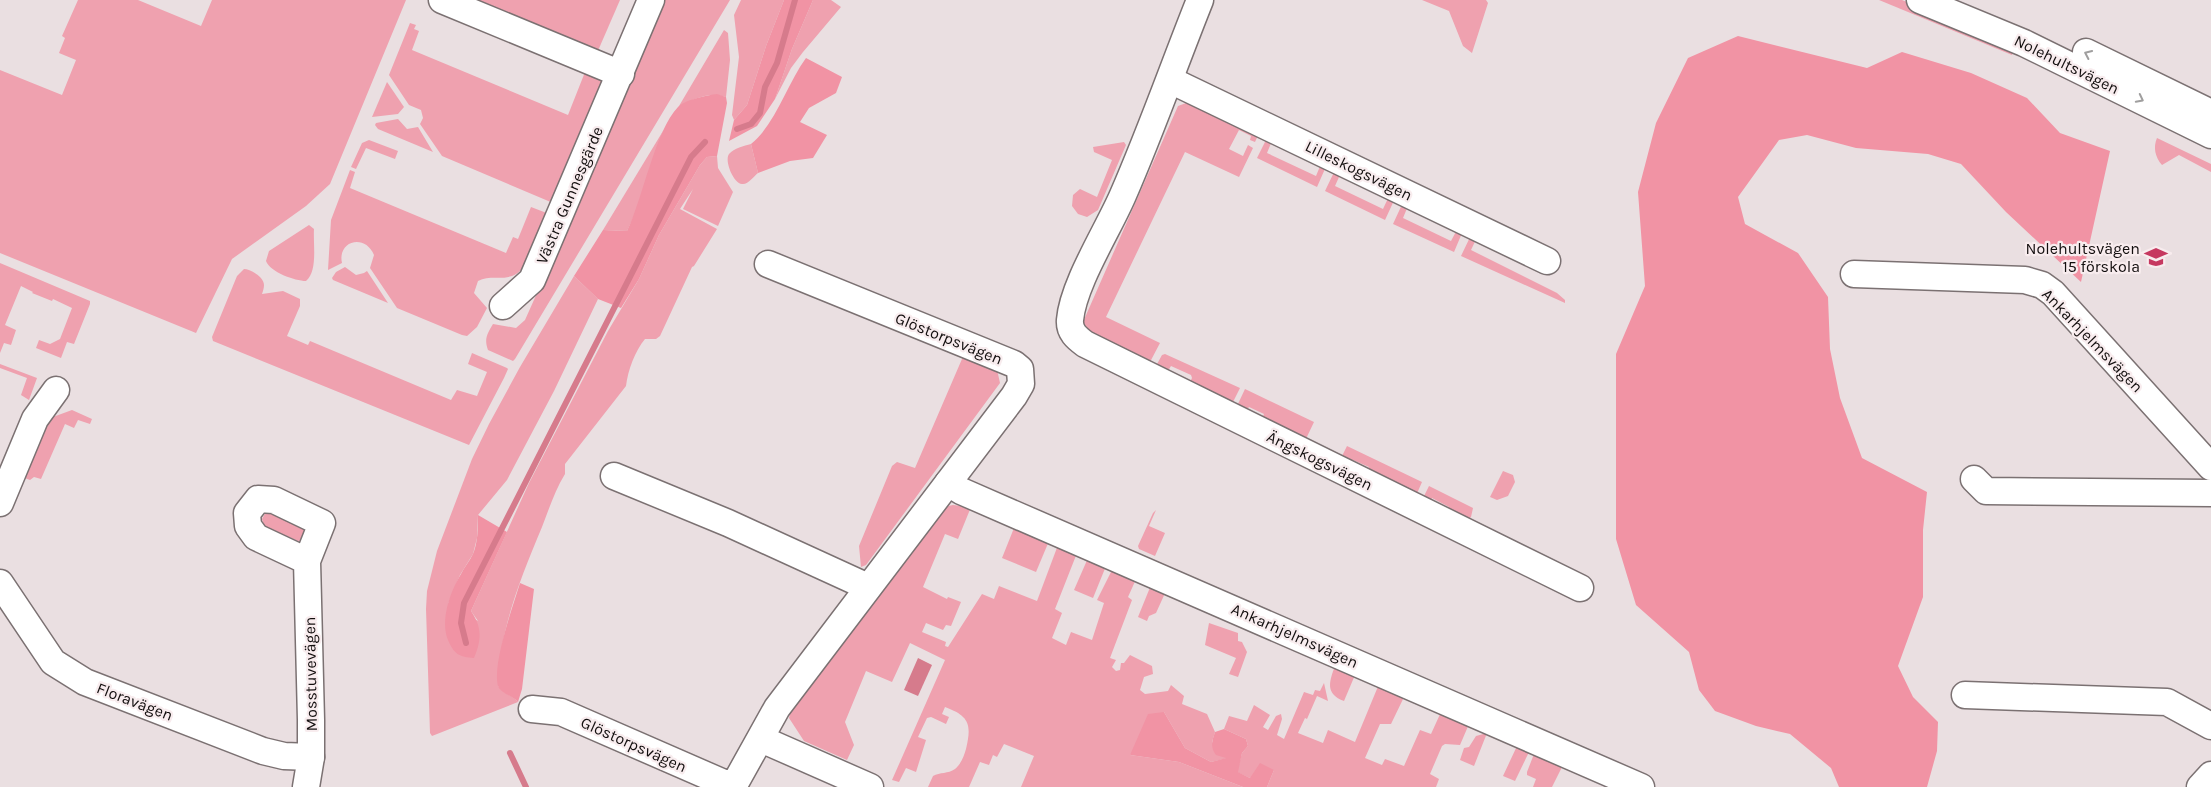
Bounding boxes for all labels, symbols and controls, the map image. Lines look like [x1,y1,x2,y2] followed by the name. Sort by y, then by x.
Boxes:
[2011,31,2122,98] street label: Nolehultsvägen
[2084,49,2093,60] one-way arrow
[2135,93,2144,103] one-way arrow
[532,124,607,267] street label: Västra Gunnesgärde
[1302,136,1415,205] street label: Lilleskogsvägen
[2026,239,2140,276] place label: Nolehultsvägen 15 förskola
[2143,244,2169,270] school or university icon: Nolehultsvägen 15 förskola
[2038,284,2147,396] street label: Ankarhjelmsvägen
[892,308,1005,369] street label: Glöstorpsvägen
[1264,427,1376,494] street label: Ängskogsvägen
[1228,599,1361,672] street label: Ankarhjelmsvägen
[300,616,321,732] street label: Mosstuvevägen
[94,678,176,725] street label: Floravägen
[578,713,690,776] street label: Glöstorpsvägen

